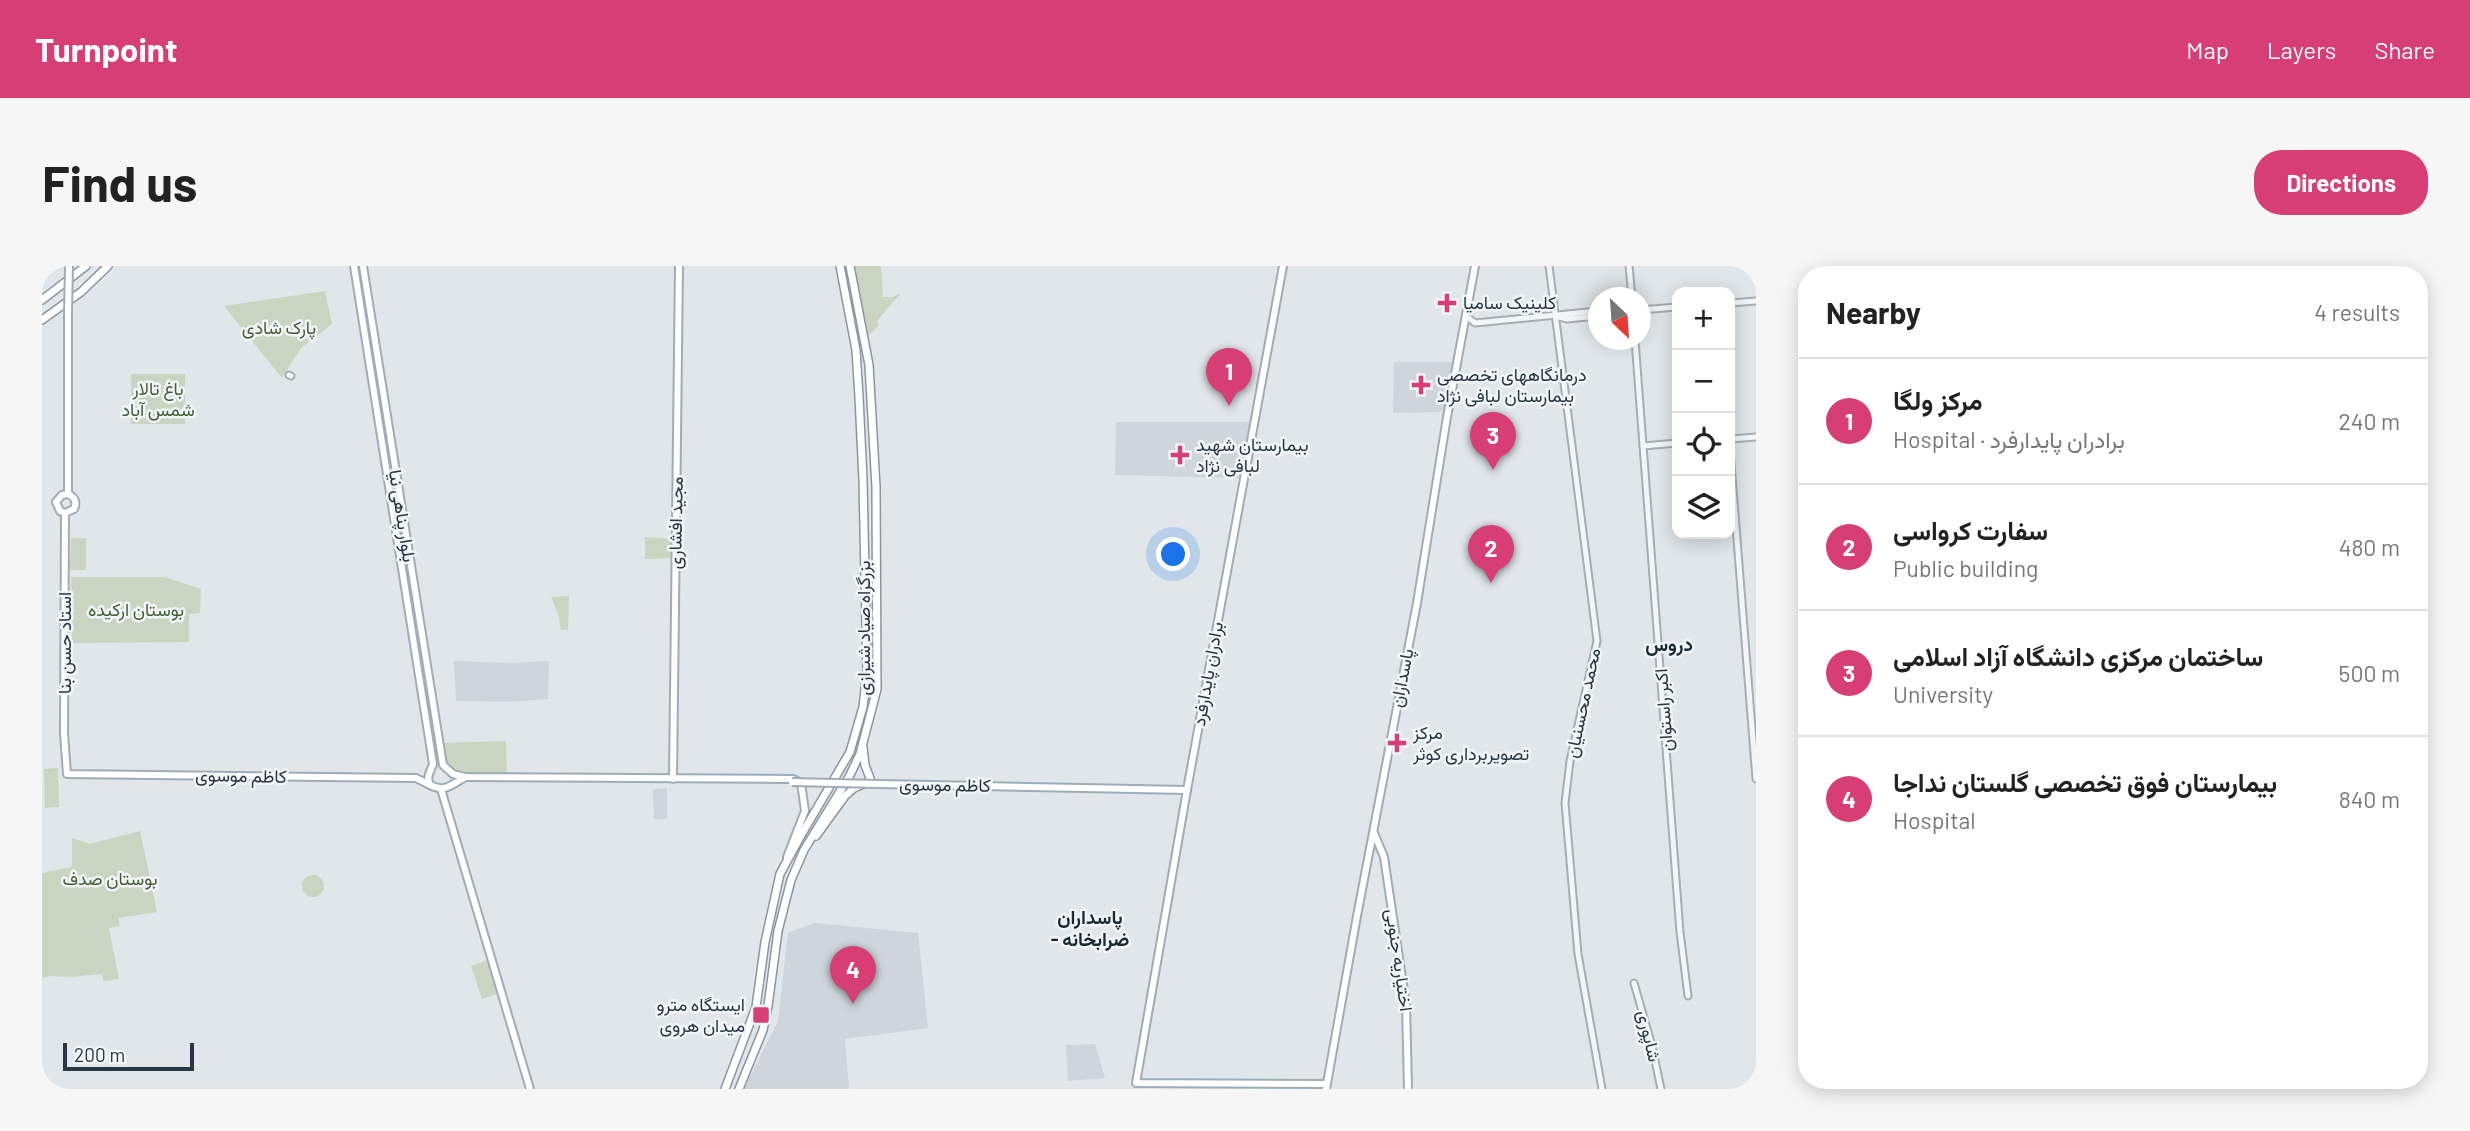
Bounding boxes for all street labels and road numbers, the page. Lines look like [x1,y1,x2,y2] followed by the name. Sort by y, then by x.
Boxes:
[383,468,421,564] street label: بلوار پناهی نیا
[663,476,688,570] street label: مجید افشاری
[852,561,875,695] street label: بزرگراه صیاد شیرازی
[53,592,76,694] street label: استاد حسن بنا
[1187,620,1229,728] street label: برادران پایدارفرد
[1385,646,1419,710] street label: پاسداران
[1560,646,1604,760] street label: محمد محسنیان
[1649,668,1678,752] street label: اکبر راستوان
[195,763,287,789] street label: کاظم موسوی
[899,772,991,798] street label: کاظم موسوی
[1381,907,1418,1013] street label: اختیاریه جنوبی
[1631,1008,1667,1064] street label: شاپوری

